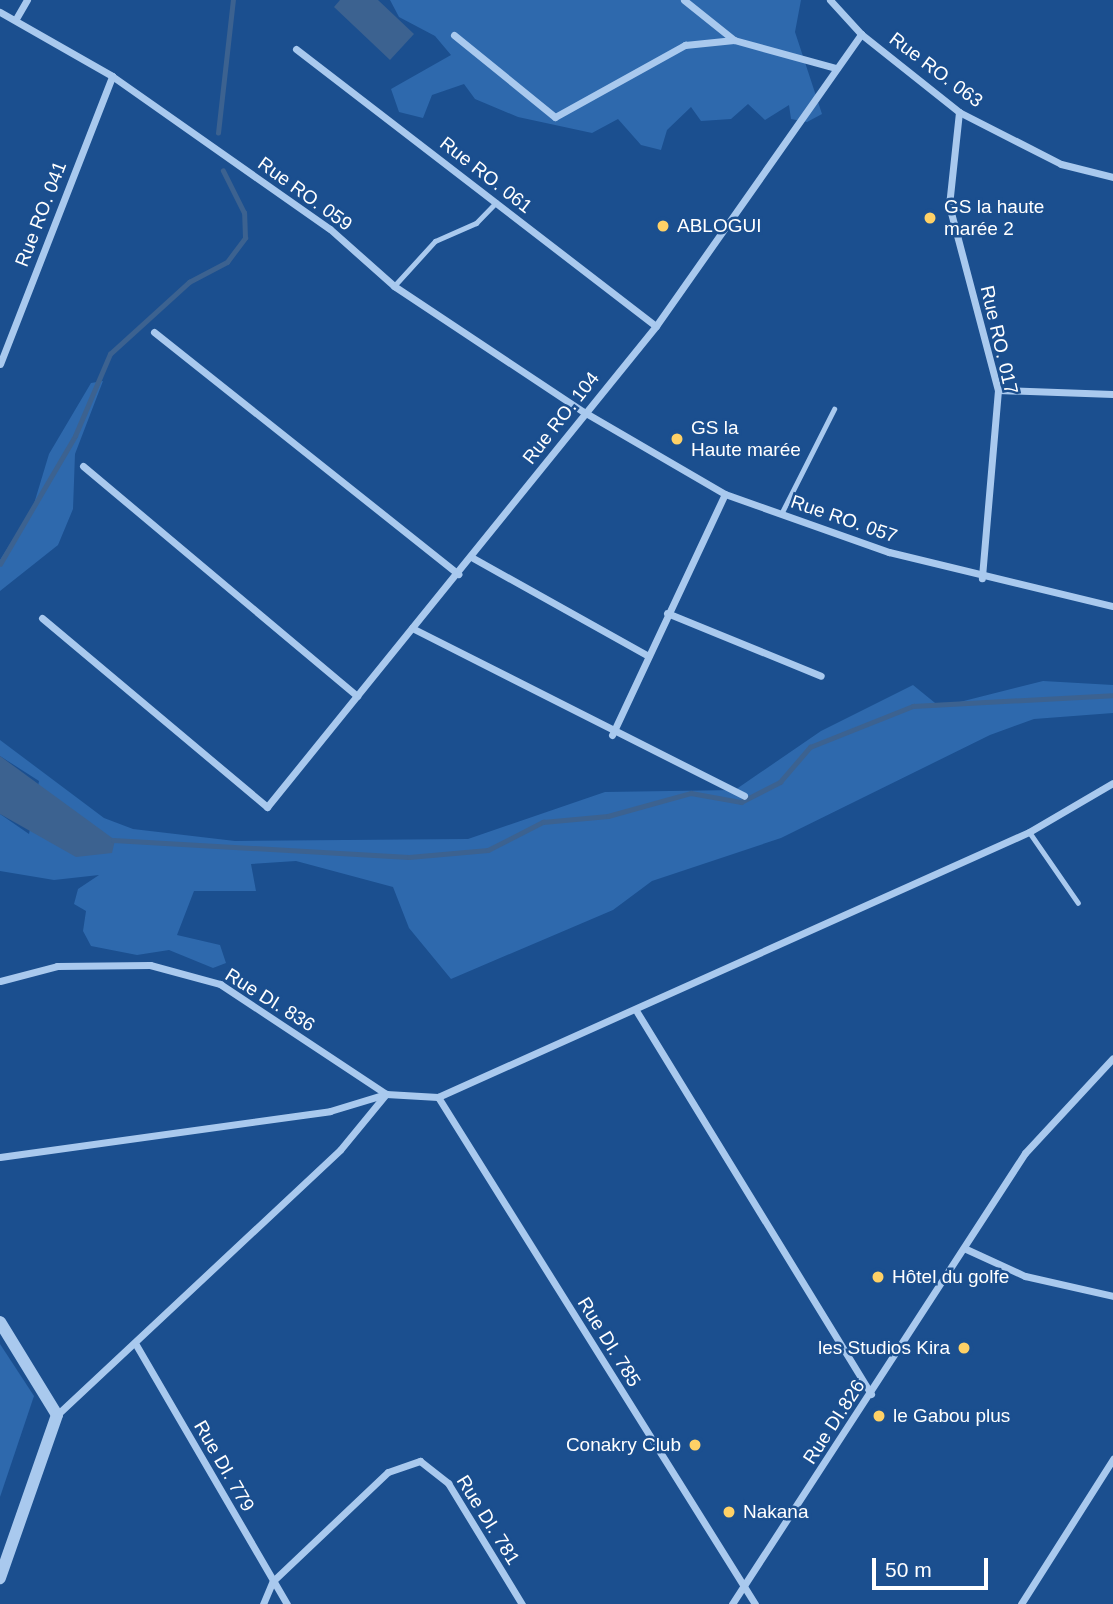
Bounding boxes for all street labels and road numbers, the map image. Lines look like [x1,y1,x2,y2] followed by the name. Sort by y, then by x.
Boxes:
[885,28,987,112] street label: Rue RO. 063
[435,132,537,218] street label: Rue RO. 061
[253,152,357,236] street label: Rue RO. 059
[10,158,72,270] street label: Rue RO. 041
[975,283,1023,397] street label: Rue RO. 017
[518,367,604,469] street label: Rue RO. 104
[788,490,900,548] street label: Rue RO. 057
[221,963,319,1037] street label: Rue DI. 836
[572,1293,646,1391] street label: Rue DI. 785
[798,1375,870,1469] street label: Rue DI.826
[189,1416,259,1516] street label: Rue DI. 779
[451,1471,525,1569] street label: Rue DI. 781

